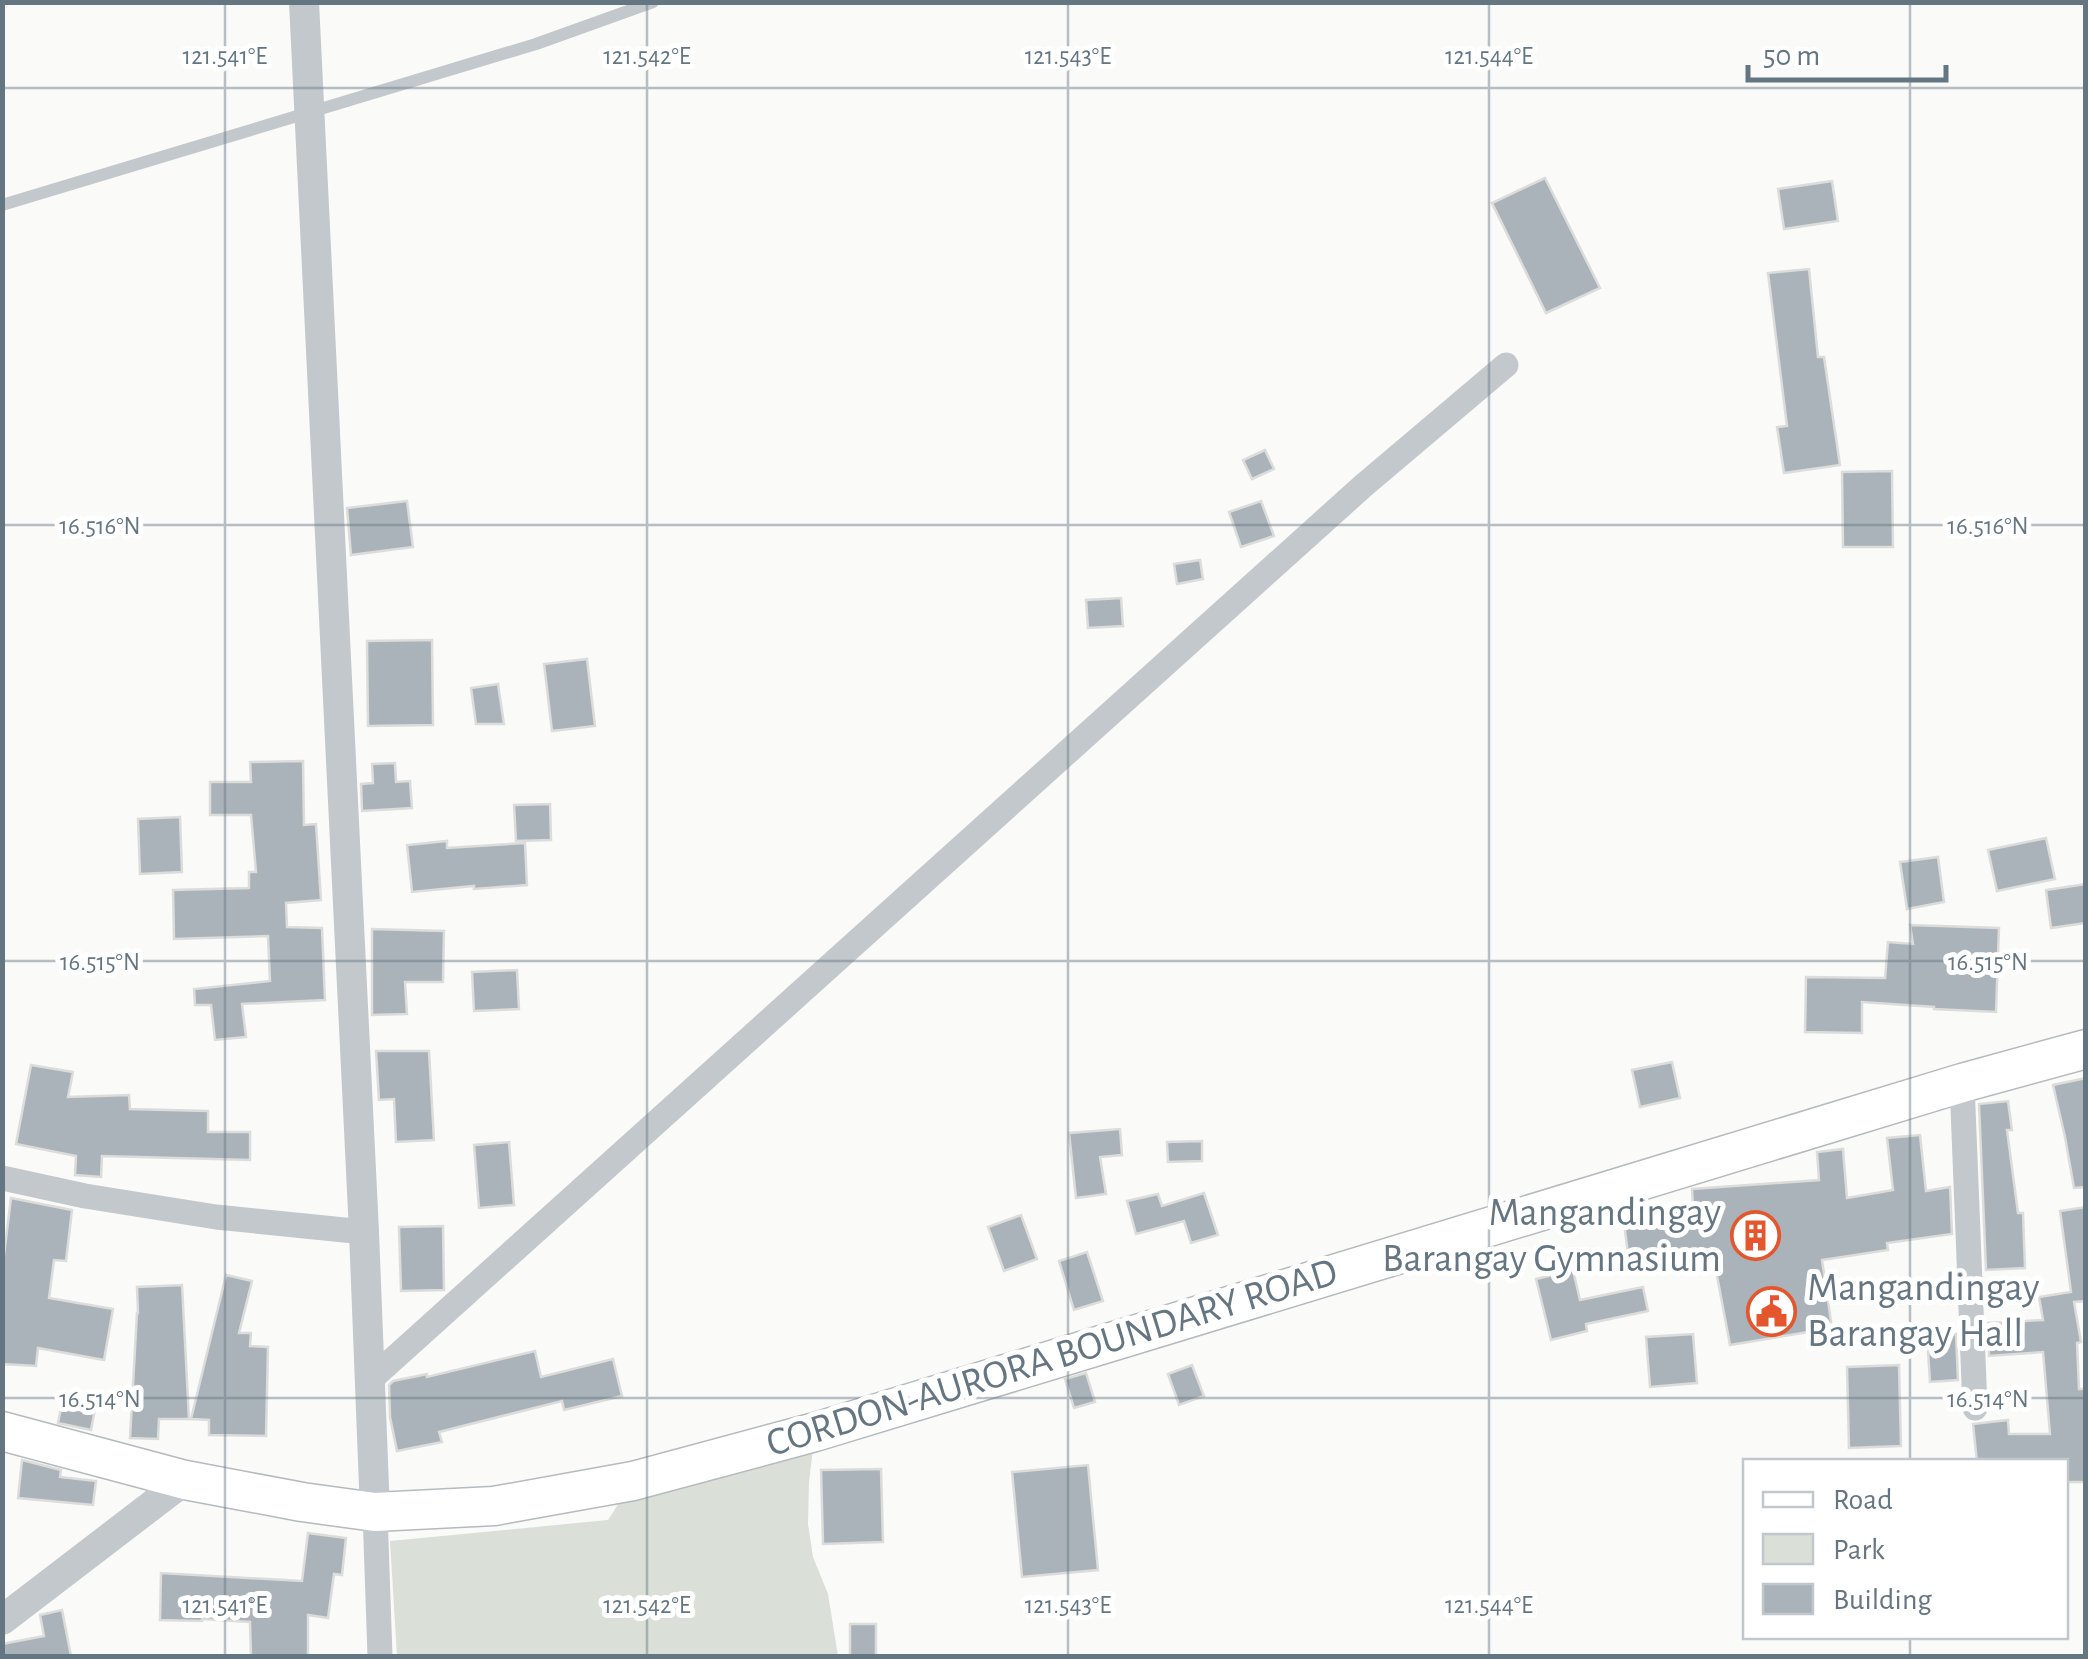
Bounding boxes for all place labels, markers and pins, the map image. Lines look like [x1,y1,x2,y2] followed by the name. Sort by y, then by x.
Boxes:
[1382,1193,1721,1279] place label: Mangandingay Barangay Gymnasium
[1730,1210,1782,1262] building icon: Mangandingay Barangay Gymnasium
[1807,1268,2040,1354] place label: Mangandingay Barangay Hall
[1746,1285,1798,1337] public building icon: Mangandingay Barangay Hall

